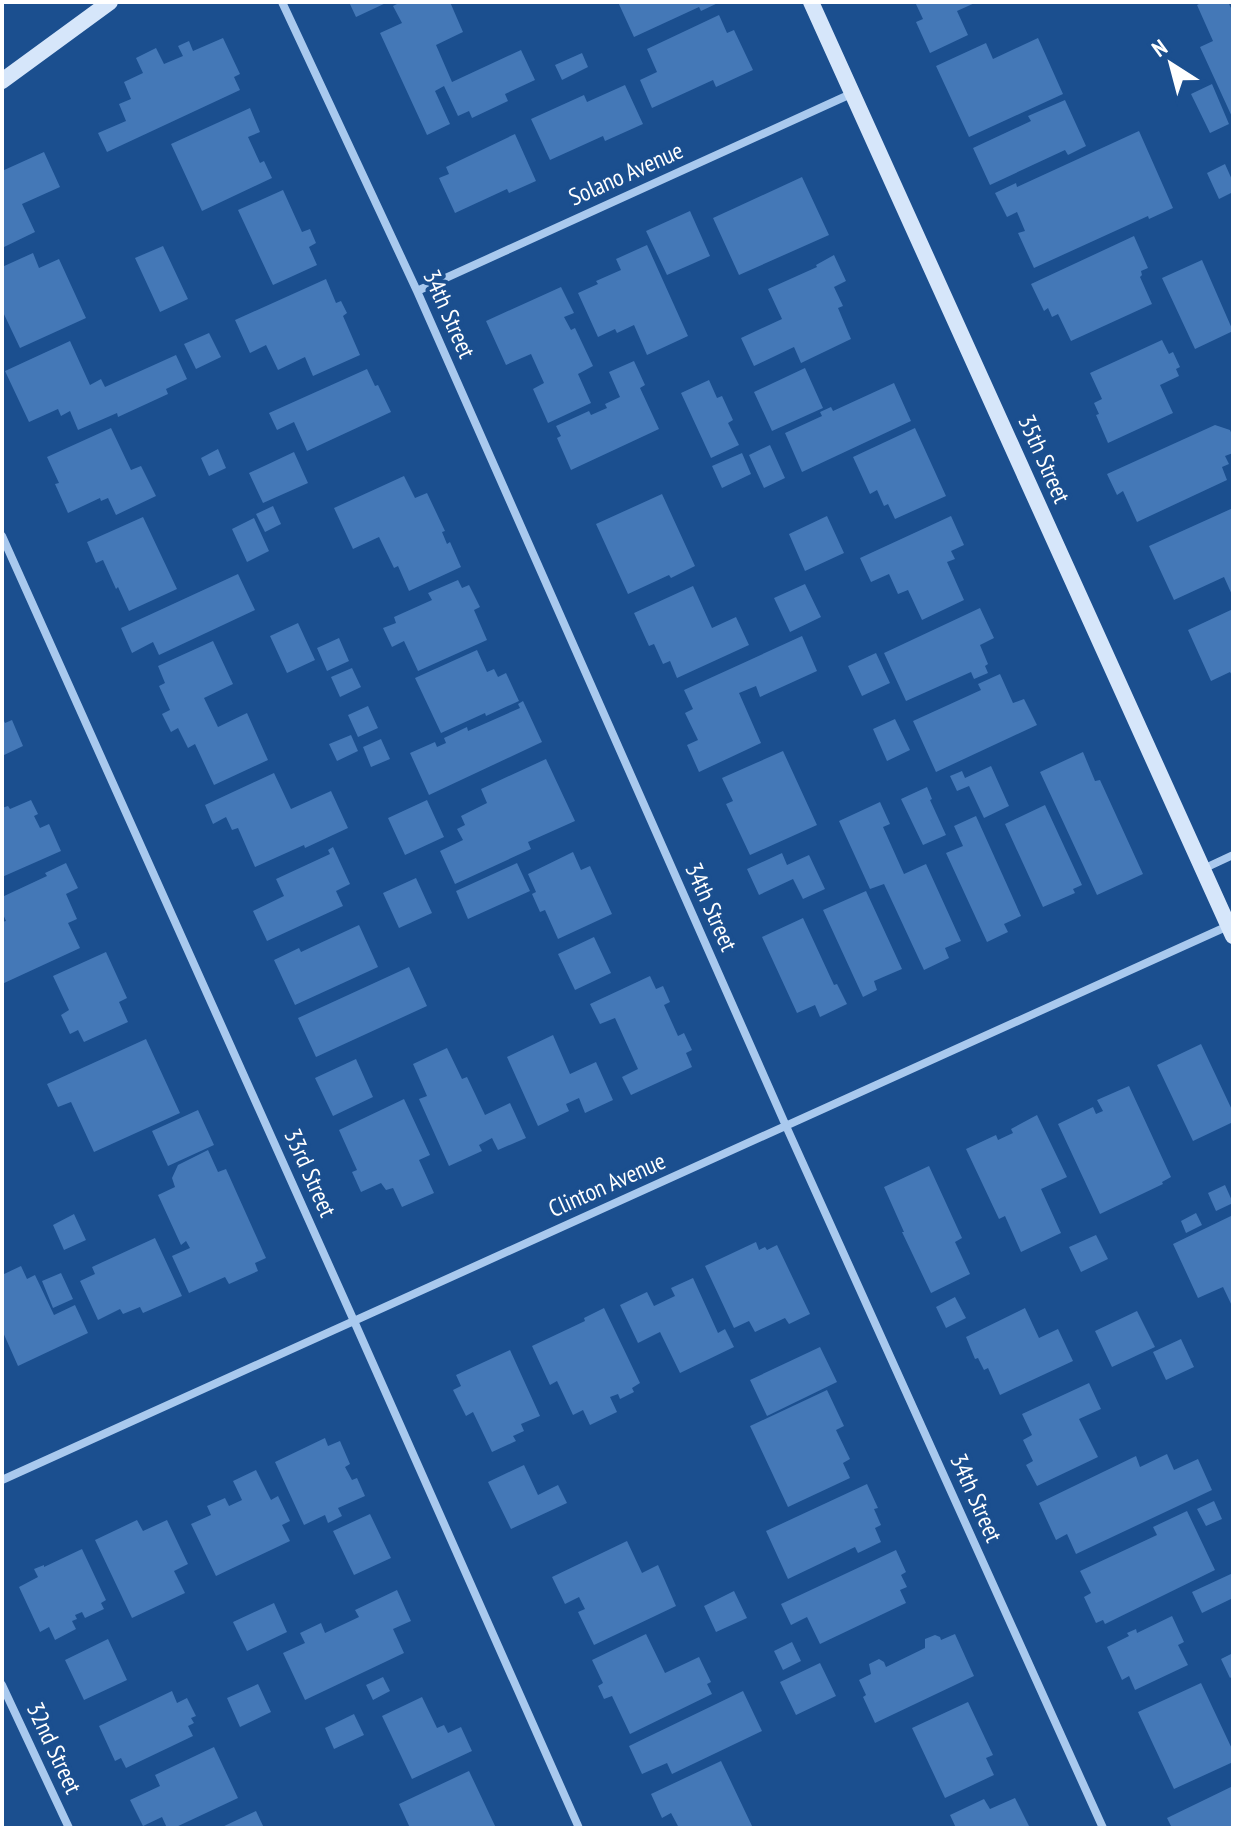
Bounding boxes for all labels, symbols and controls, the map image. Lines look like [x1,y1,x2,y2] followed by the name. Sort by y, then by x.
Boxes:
[1131,24,1211,104] north arrow
[1146,33,1172,63] text: N
[564,135,688,212] street label: Solano Avenue
[416,265,483,363] street label: 34th Street
[1011,410,1078,508] street label: 35th Street
[678,858,745,956] street label: 34th Street
[277,1124,344,1222] street label: 33rd Street
[543,1145,670,1224] street label: Clinton Avenue
[943,1449,1010,1547] street label: 34th Street
[20,1697,89,1799] street label: 32nd Street

